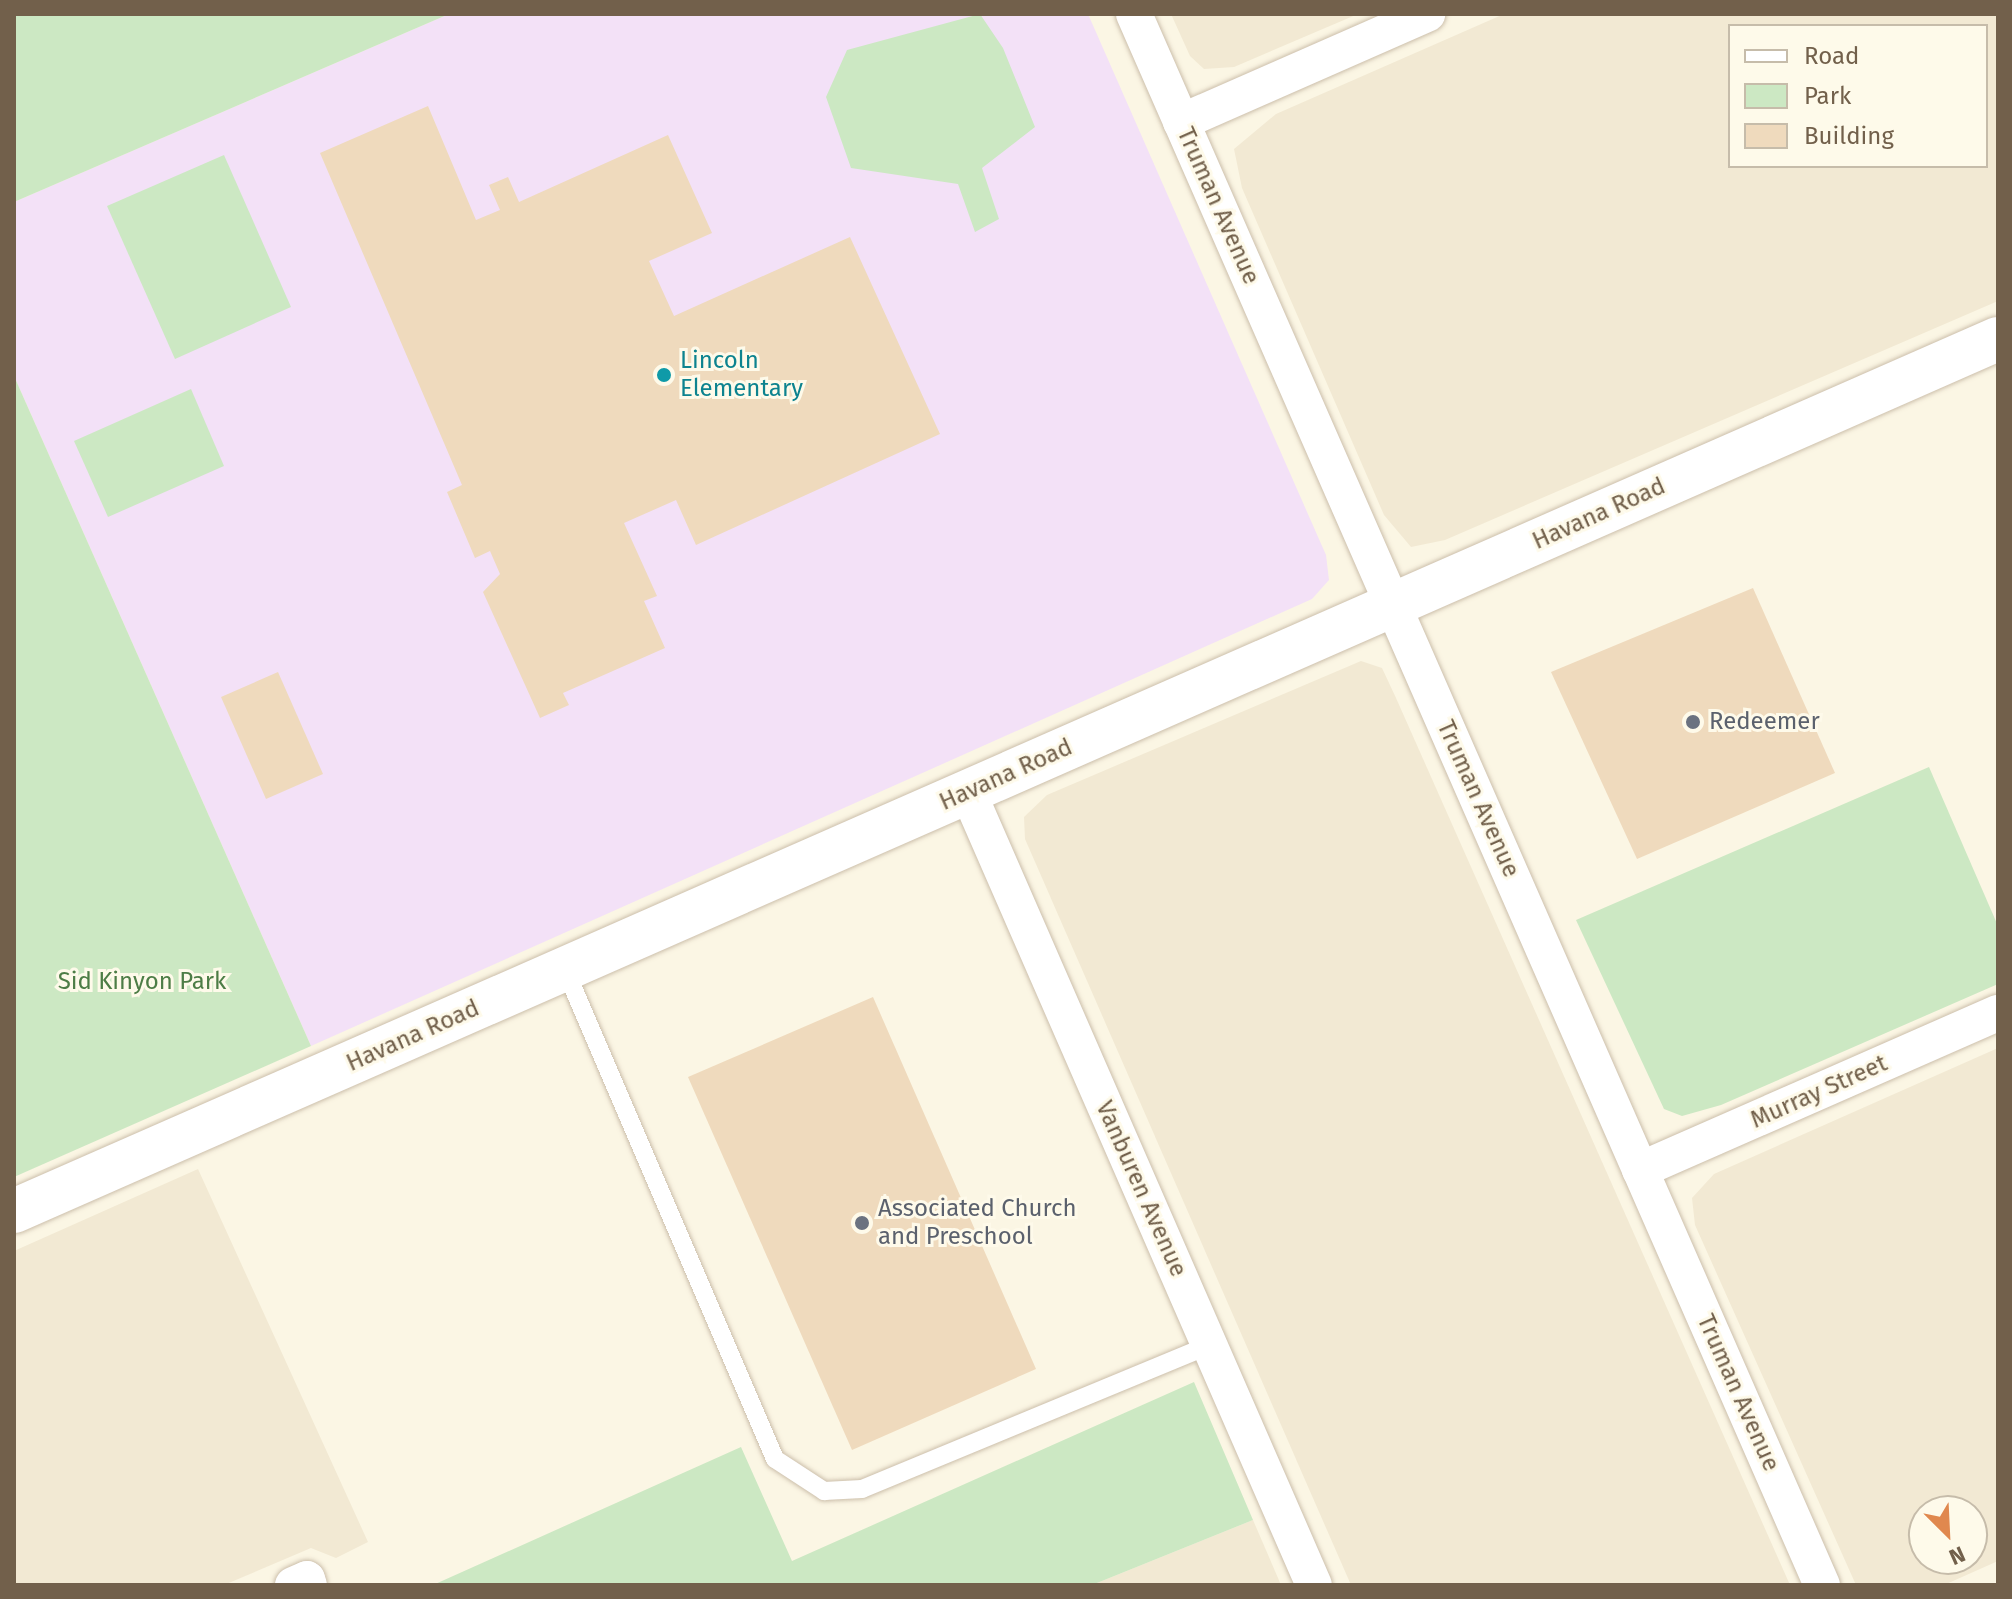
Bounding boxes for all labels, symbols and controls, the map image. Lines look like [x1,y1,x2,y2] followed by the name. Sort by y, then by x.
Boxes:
[1728,24,1988,168] legend
[1804,42,1859,70] text: Road
[1804,82,1851,110] text: Park
[1804,122,1894,150] text: Building
[1171,123,1265,289] street label: Truman Avenue
[680,347,803,403] place label: Lincoln Elementary
[655,366,673,384] marker: Lincoln Elementary
[1528,472,1670,556] street label: Havana Road
[1709,708,1820,736] place label: Redeemer
[1684,713,1702,731] marker: Redeemer
[1431,716,1525,882] street label: Truman Avenue
[935,733,1077,817] street label: Havana Road
[58,968,226,996] park label: Sid Kinyon Park
[342,994,484,1078] street label: Havana Road
[1746,1049,1892,1135] street label: Murray Street
[1089,1097,1193,1281] street label: Vanburen Avenue
[878,1195,1077,1251] place label: Associated Church and Preschool
[853,1214,871,1232] marker: Associated Church and Preschool
[1691,1310,1785,1476] street label: Truman Avenue
[1908,1495,1988,1575] north arrow
[1945,1540,1969,1571] text: N

